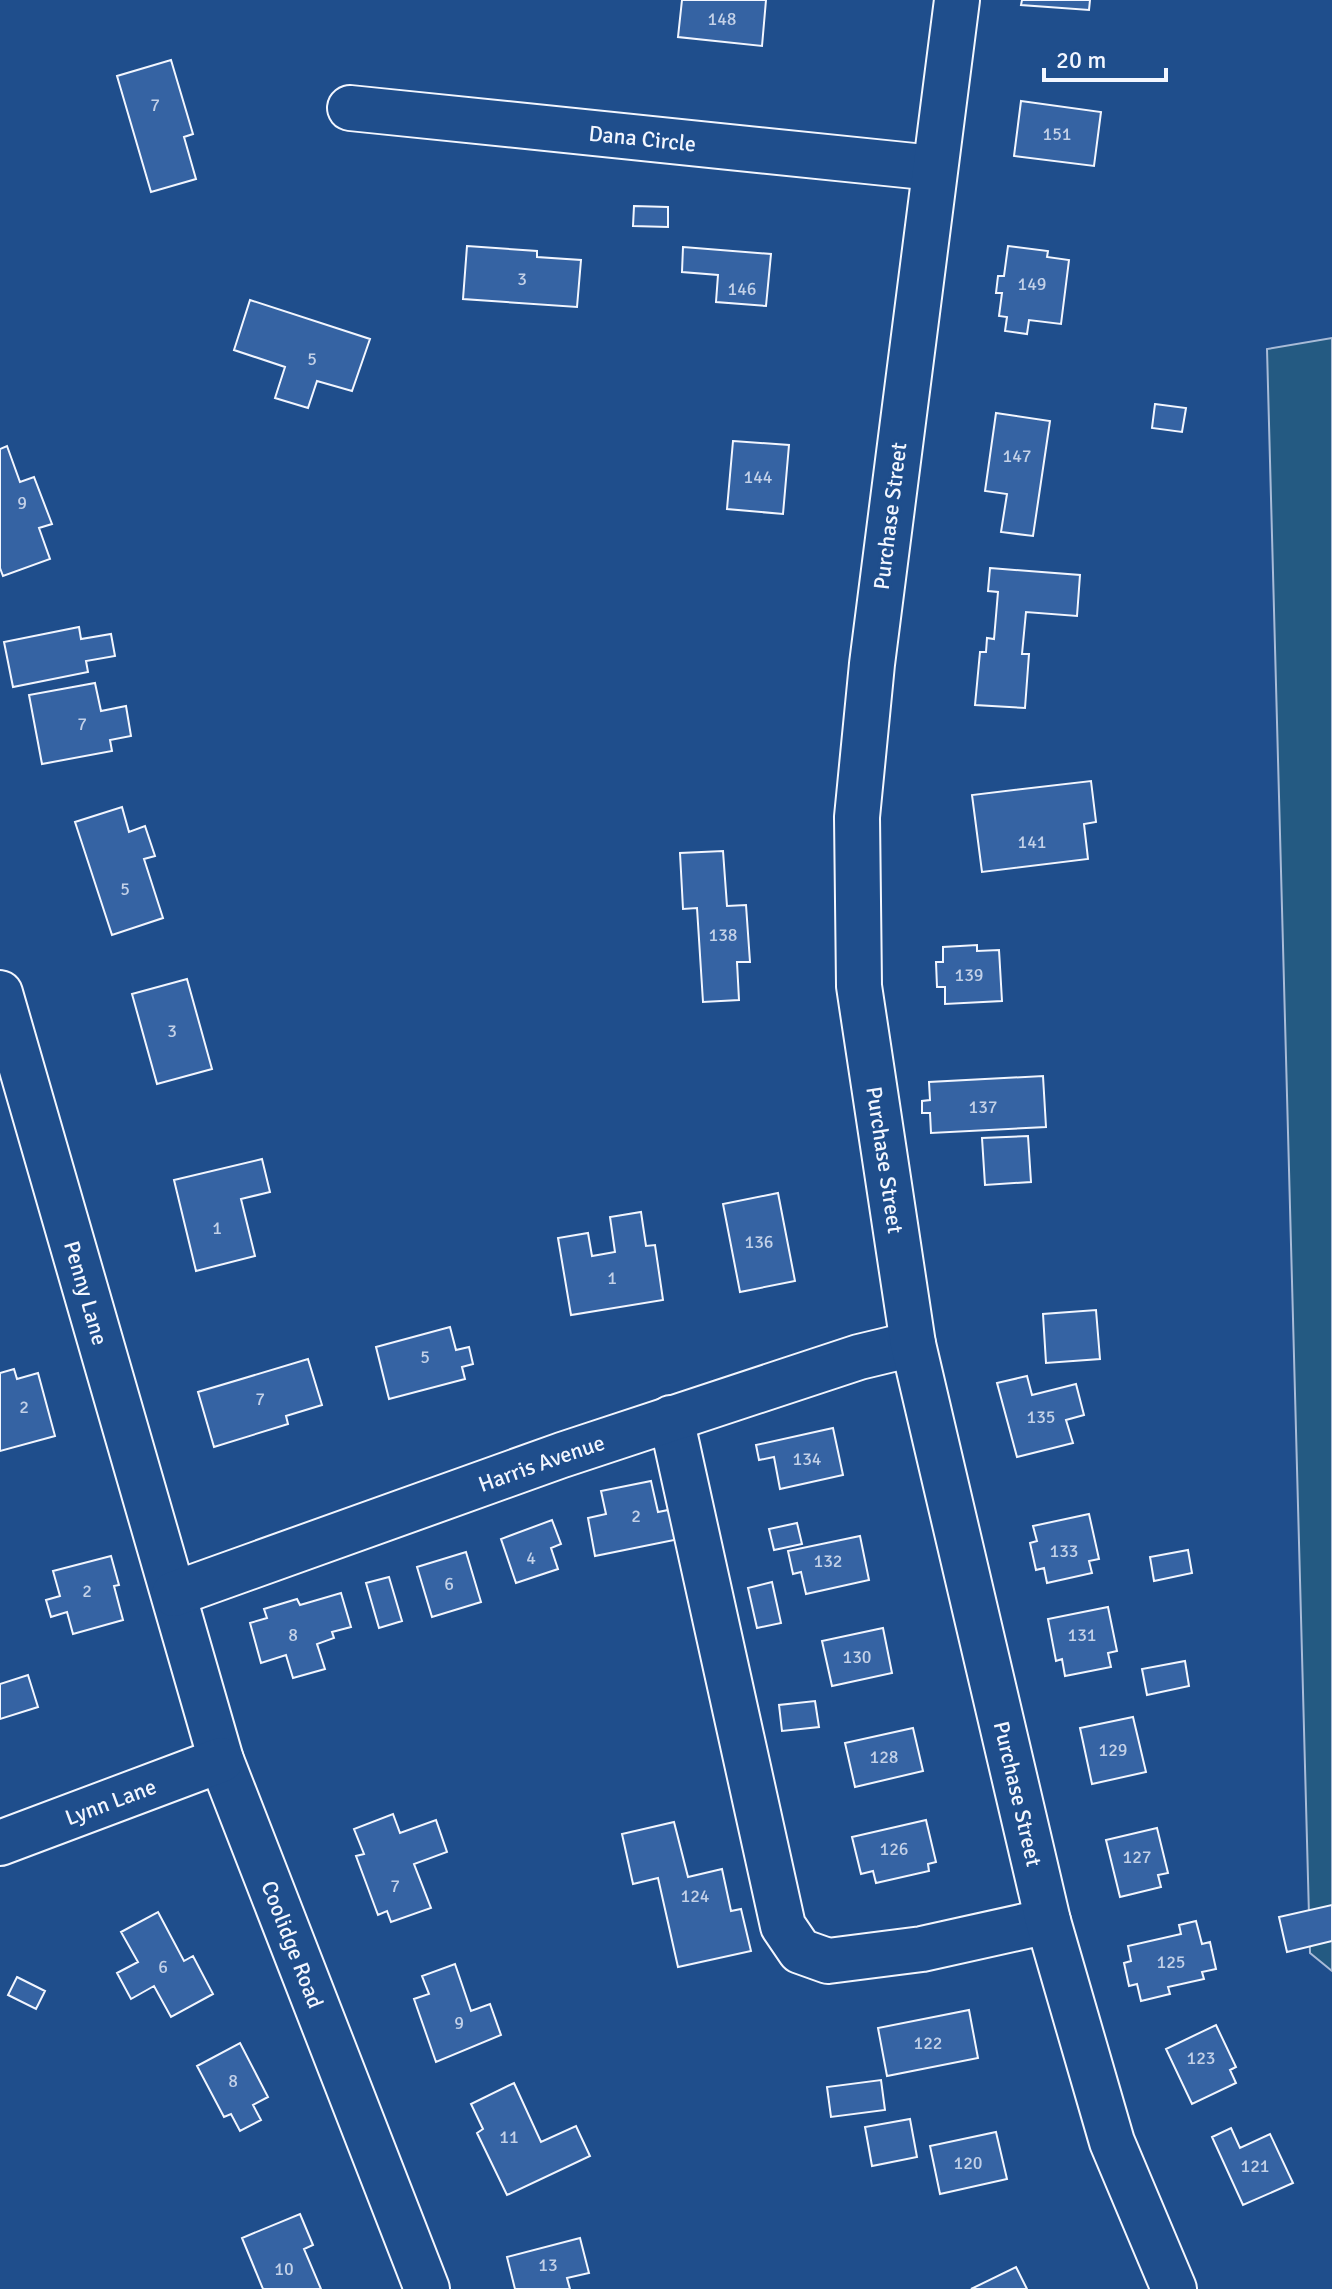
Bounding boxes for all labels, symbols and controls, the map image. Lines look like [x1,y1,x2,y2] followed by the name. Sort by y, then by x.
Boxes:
[707,8,737,30] house number: 148
[1044,32,1166,82] scale bar
[1056,45,1106,75] text: 20 m
[150,94,160,116] house number: 7
[587,119,697,157] street label: Dana Circle
[1042,123,1072,145] house number: 151
[517,268,527,290] house number: 3
[1017,273,1047,295] house number: 149
[727,278,757,300] house number: 146
[307,348,317,370] house number: 5
[868,441,912,591] street label: Purchase Street
[1002,445,1032,467] house number: 147
[743,466,773,488] house number: 144
[17,492,27,514] house number: 9
[77,713,87,735] house number: 7
[1017,831,1047,853] house number: 141
[120,878,130,900] house number: 5
[708,924,738,946] house number: 138
[954,964,984,986] house number: 139
[167,1020,177,1042] house number: 3
[861,1085,910,1235] street label: Purchase Street
[968,1096,998,1118] house number: 137
[212,1217,222,1239] house number: 1
[744,1231,774,1253] house number: 136
[59,1238,114,1348] street label: Penny Lane
[607,1267,617,1289] house number: 1
[420,1346,430,1368] house number: 5
[255,1388,265,1410] house number: 7
[19,1396,29,1418] house number: 2
[1026,1406,1056,1428] house number: 135
[475,1428,608,1497] street label: Harris Avenue
[792,1448,822,1470] house number: 134
[631,1505,641,1527] house number: 2
[1049,1540,1079,1562] house number: 133
[526,1547,536,1569] house number: 4
[813,1550,843,1572] house number: 132
[444,1573,454,1595] house number: 6
[82,1580,92,1602] house number: 2
[288,1624,298,1646] house number: 8
[1067,1624,1097,1646] house number: 131
[842,1646,872,1668] house number: 130
[988,1718,1048,1869] street label: Purchase Street
[1098,1739,1128,1761] house number: 129
[869,1746,899,1768] house number: 128
[61,1772,160,1831] street label: Lynn Lane
[879,1838,909,1860] house number: 126
[1122,1846,1152,1868] house number: 127
[390,1875,400,1897] house number: 7
[256,1877,330,2012] street label: Coolidge Road
[680,1885,710,1907] house number: 124
[1156,1951,1186,1973] house number: 125
[158,1956,168,1978] house number: 6
[454,2012,464,2034] house number: 9
[913,2032,943,2054] house number: 122
[1186,2047,1216,2069] house number: 123
[228,2070,238,2092] house number: 8
[499,2126,519,2148] house number: 11
[953,2152,983,2174] house number: 120
[1240,2155,1270,2177] house number: 121
[538,2254,558,2276] house number: 13
[274,2258,294,2280] house number: 10

